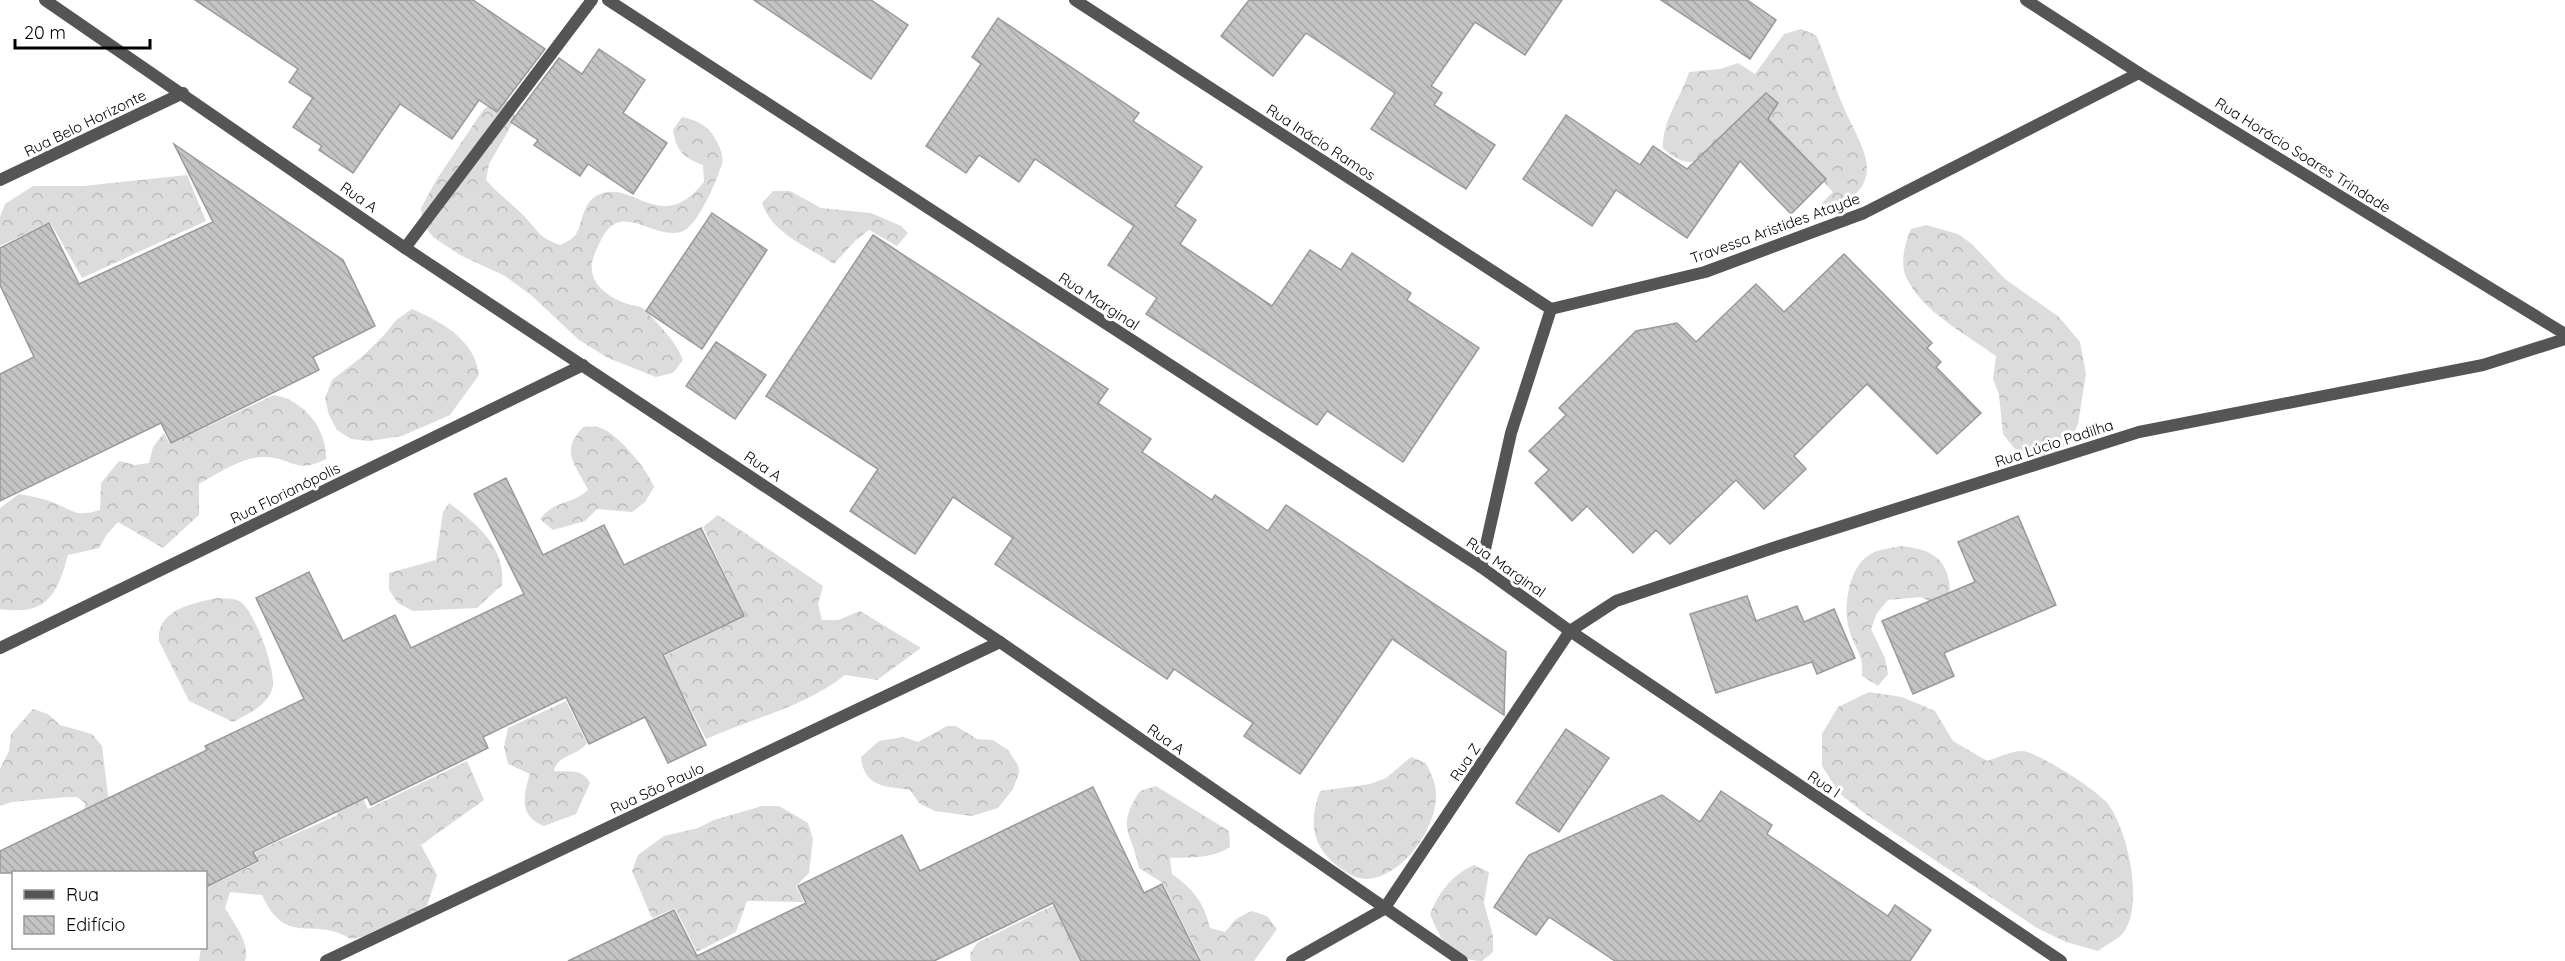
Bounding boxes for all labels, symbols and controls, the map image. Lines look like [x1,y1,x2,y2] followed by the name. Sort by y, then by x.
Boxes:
[15,12,150,50] scale bar
[24,21,66,44] text: 20 m
[21,85,149,161] street label: Rua Belo Horizonte
[2212,93,2394,217] street label: Rua Horácio Soares Trindade
[1263,100,1379,184] street label: Rua Inácio Ramos
[337,177,382,217] street label: Rua A
[1688,188,1862,268] street label: Travessa Aristides Atayde
[1055,268,1143,334] street label: Rua Marginal
[1992,415,2116,471] street label: Rua Lúcio Padilha
[741,447,786,486] street label: Rua A
[227,458,343,528] street label: Rua Florianópolis
[1463,533,1549,601] street label: Rua Marginal
[1144,719,1189,759] street label: Rua A
[1446,740,1484,784] street label: Rua Z
[607,758,707,818] street label: Rua São Paulo
[1804,766,1844,802] street label: Rua I
[12,871,207,949] legend
[66,883,99,906] text: Rua
[66,913,125,936] text: Edifício

